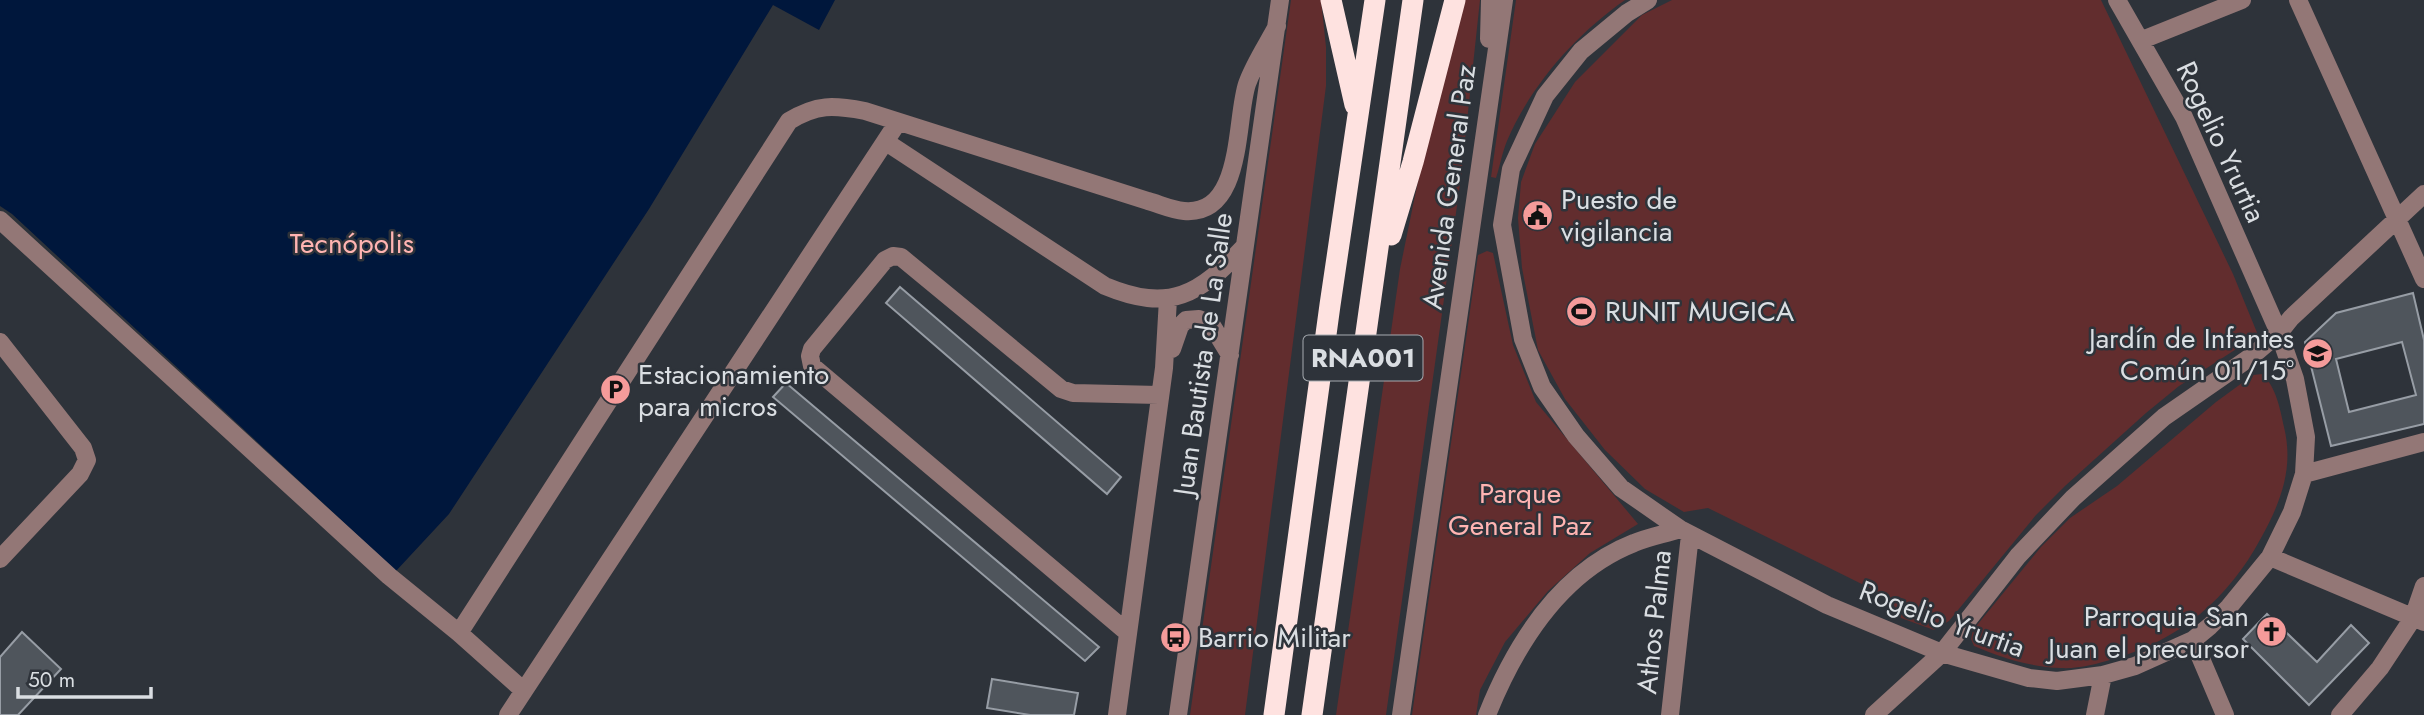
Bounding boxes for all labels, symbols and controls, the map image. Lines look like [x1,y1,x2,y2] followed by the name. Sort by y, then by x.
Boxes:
[2166,55,2276,229] street label: Rogelio Yrurtia
[1411,62,1487,312] street label: Avenida General Paz
[1561,179,1677,252] place label: Puesto de vigilancia
[1521,198,1555,232] public building icon: Puesto de vigilancia
[1162,210,1243,502] street label: Juan Bautista de La Salle
[290,223,414,264] park label: Tecnópolis
[1605,291,1795,332] place label: RUNIT MUGICA
[1565,294,1599,328] sports icon: RUNIT MUGICA
[2085,318,2294,391] place label: Jardín de Infantes Común 01/15°
[1304,336,1422,380] road number: RNA001
[2300,337,2334,371] school or university icon: Jardín de Infantes Común 01/15°
[638,354,829,427] place label: Estacionamiento para micros
[598,373,632,407] parking icon: Estacionamiento para micros
[1448,473,1592,546] park label: Parque General Paz
[1626,548,1682,696] street label: Athos Palma
[1853,570,2031,668] street label: Rogelio Yrurtia
[2044,596,2249,669] place label: Parroquia San Juan el precursor
[2255,615,2289,649] church icon: Parroquia San Juan el precursor
[1198,617,1351,658] place label: Barrio Militar
[1158,620,1192,654] bus stop icon: Barrio Militar
[18,656,150,700] scale bar
[28,665,75,695] text: 50 m

